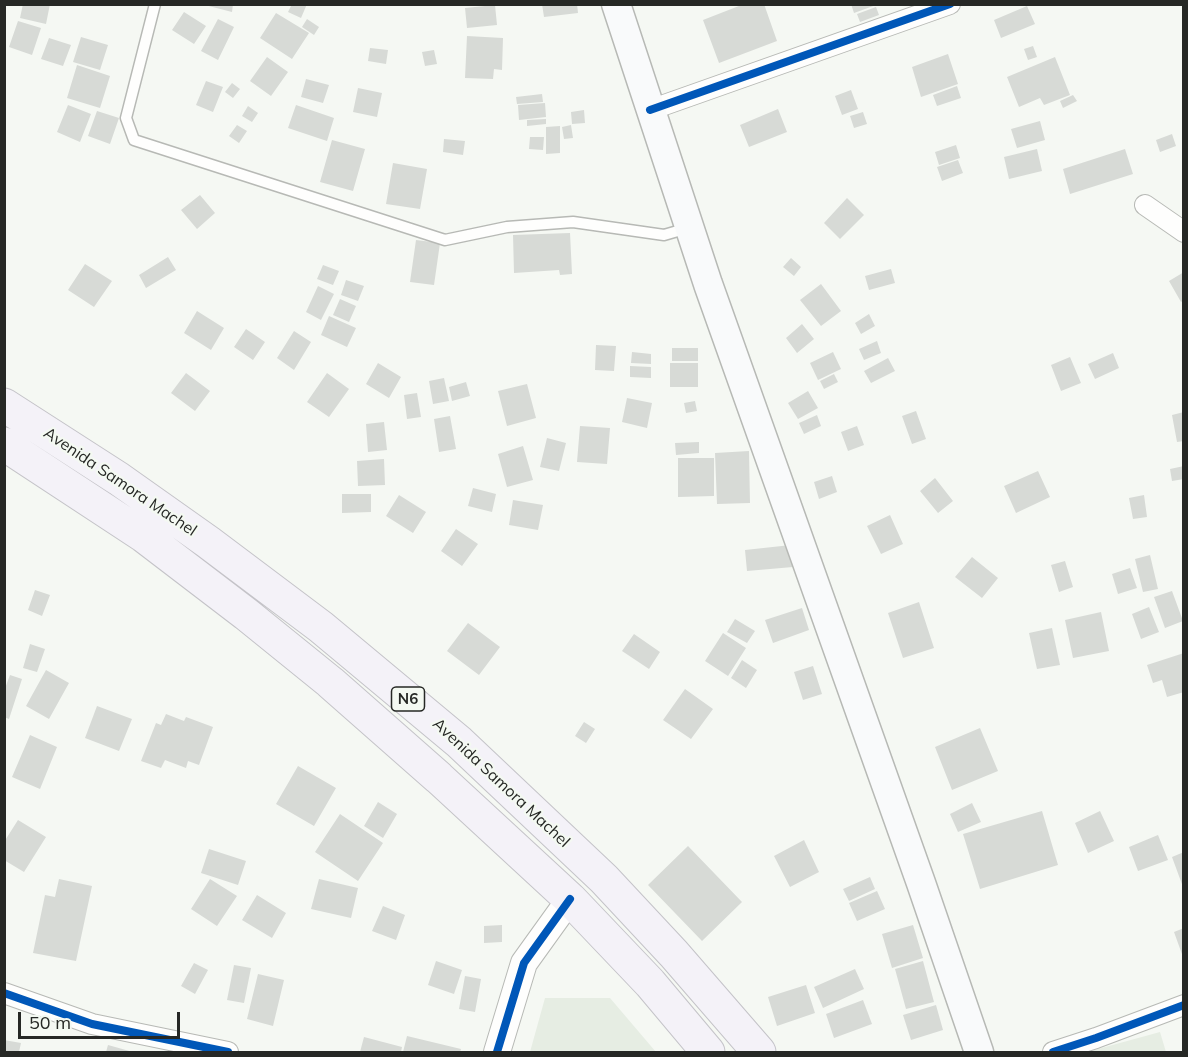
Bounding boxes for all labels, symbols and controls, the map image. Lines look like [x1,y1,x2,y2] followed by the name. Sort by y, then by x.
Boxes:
[40,424,200,540] street label: Avenida Samora Machel
[392,687,424,711] road number: N6
[428,714,574,852] street label: Avenida Samora Machel
[21,1000,183,1038] scale bar
[29,1011,71,1034] text: 50 m

